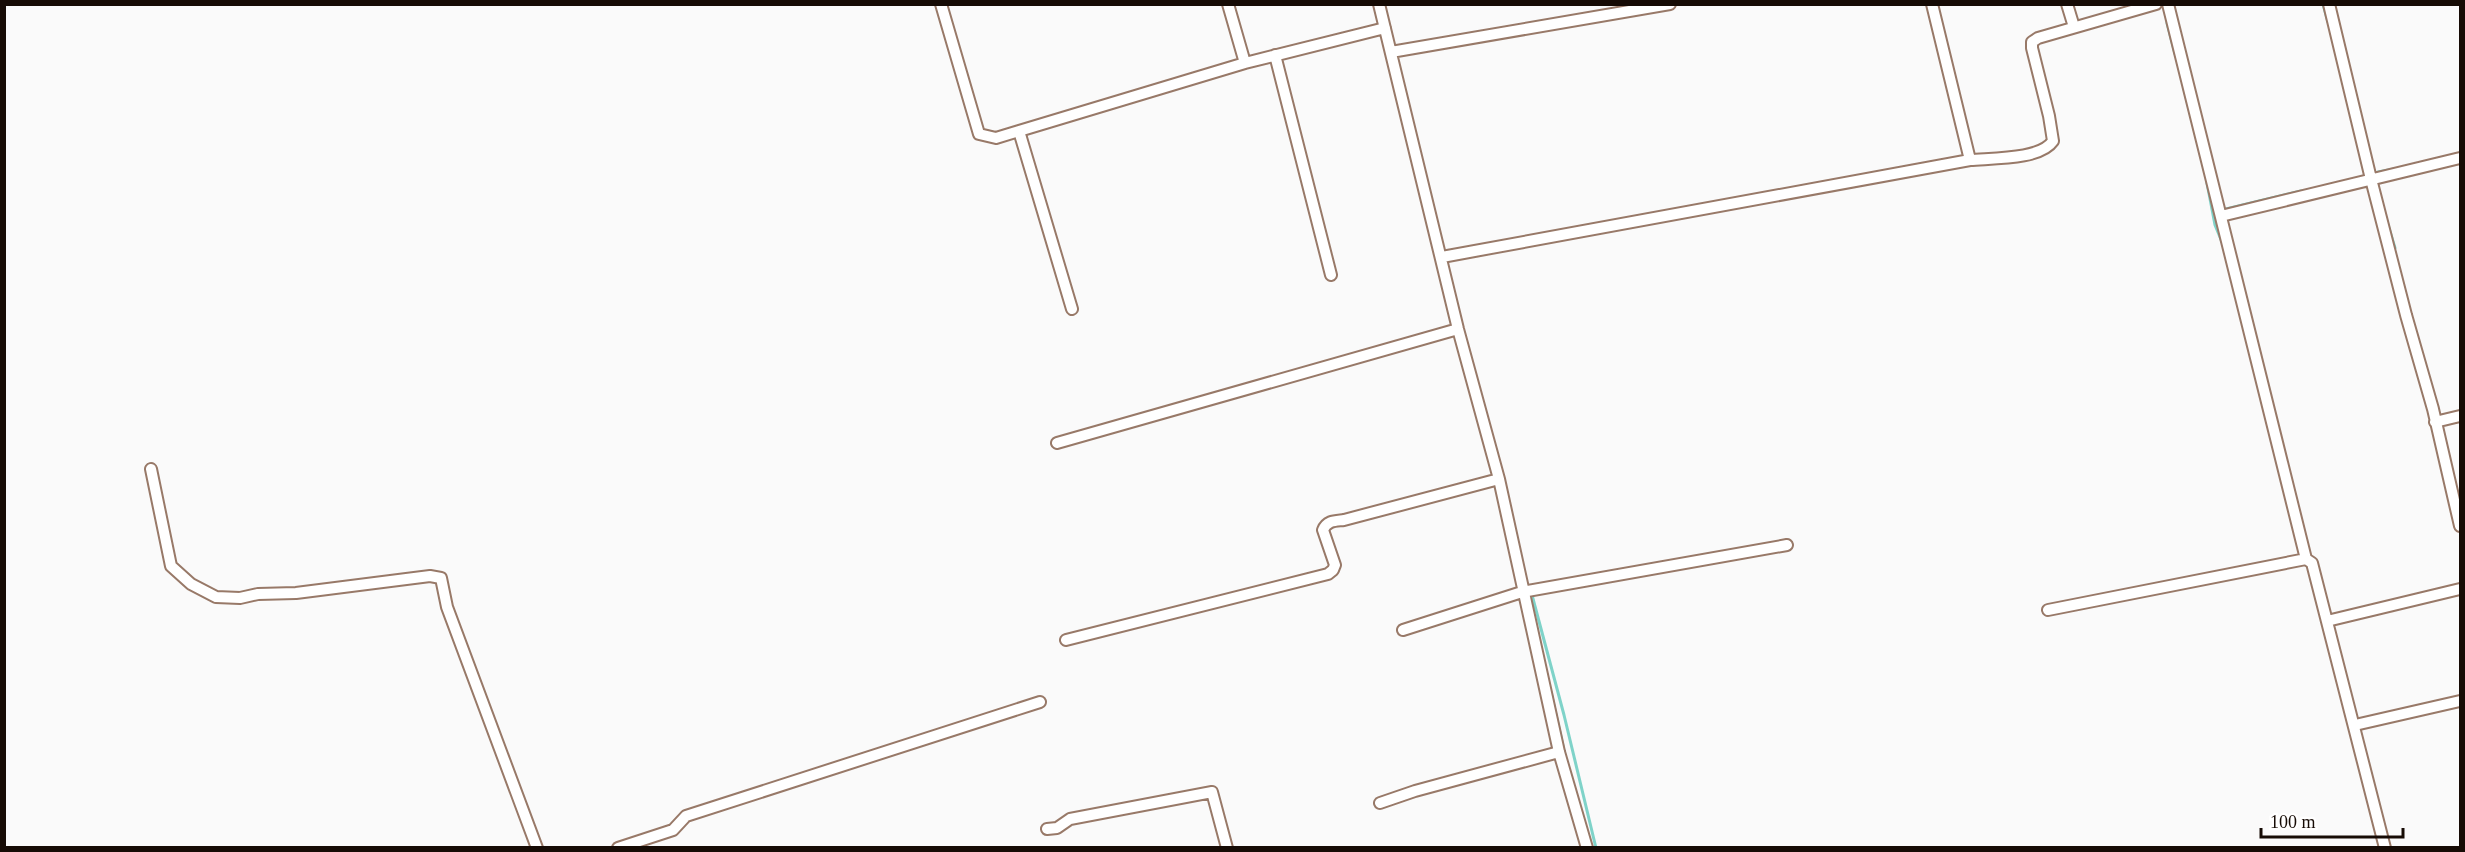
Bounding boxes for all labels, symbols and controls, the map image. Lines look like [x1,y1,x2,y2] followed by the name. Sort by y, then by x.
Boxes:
[2261,801,2404,839] scale bar
[2270,812,2316,832] text: 100 m

